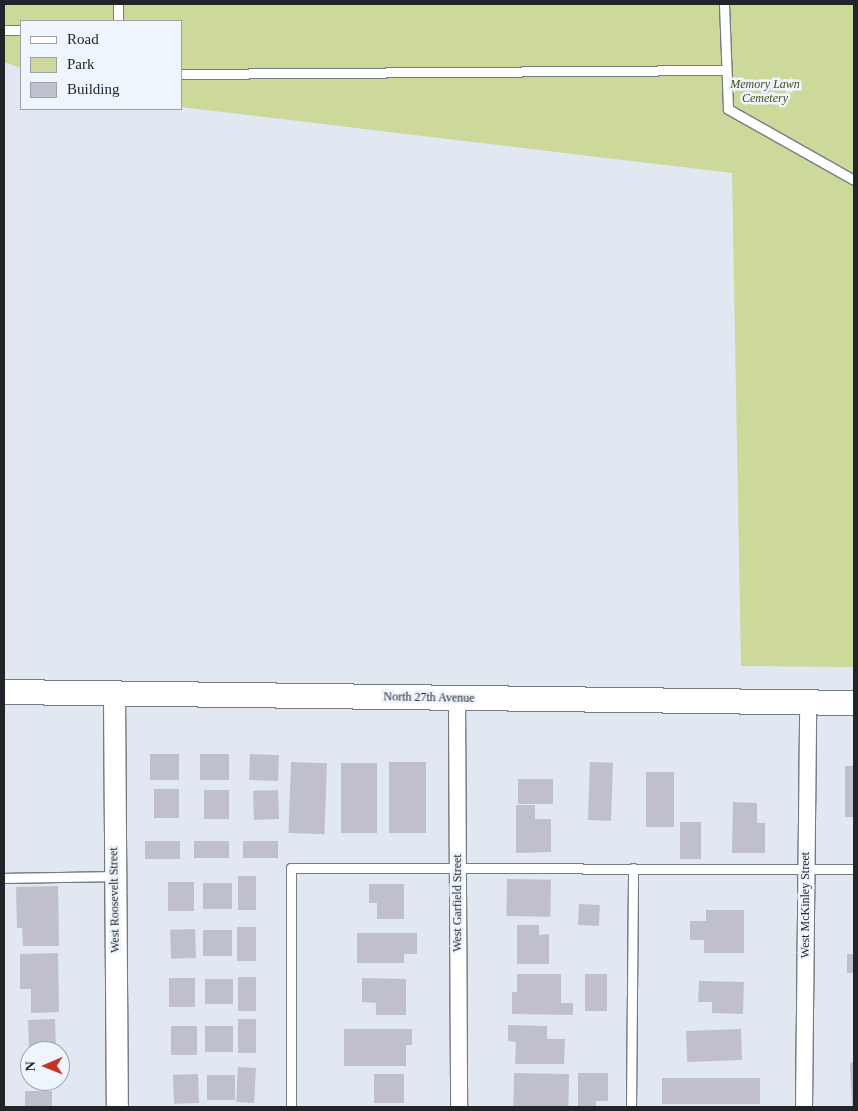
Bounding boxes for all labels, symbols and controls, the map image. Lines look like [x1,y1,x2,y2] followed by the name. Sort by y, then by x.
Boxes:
[20,20,182,110] legend
[67,31,99,47] text: Road
[67,56,95,72] text: Park
[730,78,800,106] park label: Memory Lawn Cemetery
[67,81,120,97] text: Building
[383,690,475,706] street label: North 27th Avenue
[107,847,123,953] street label: West Roosevelt Street
[799,852,813,958] street label: West McKinley Street
[451,854,465,952] street label: West Garfield Street
[20,1041,70,1091] north arrow
[23,1061,38,1071] text: N

